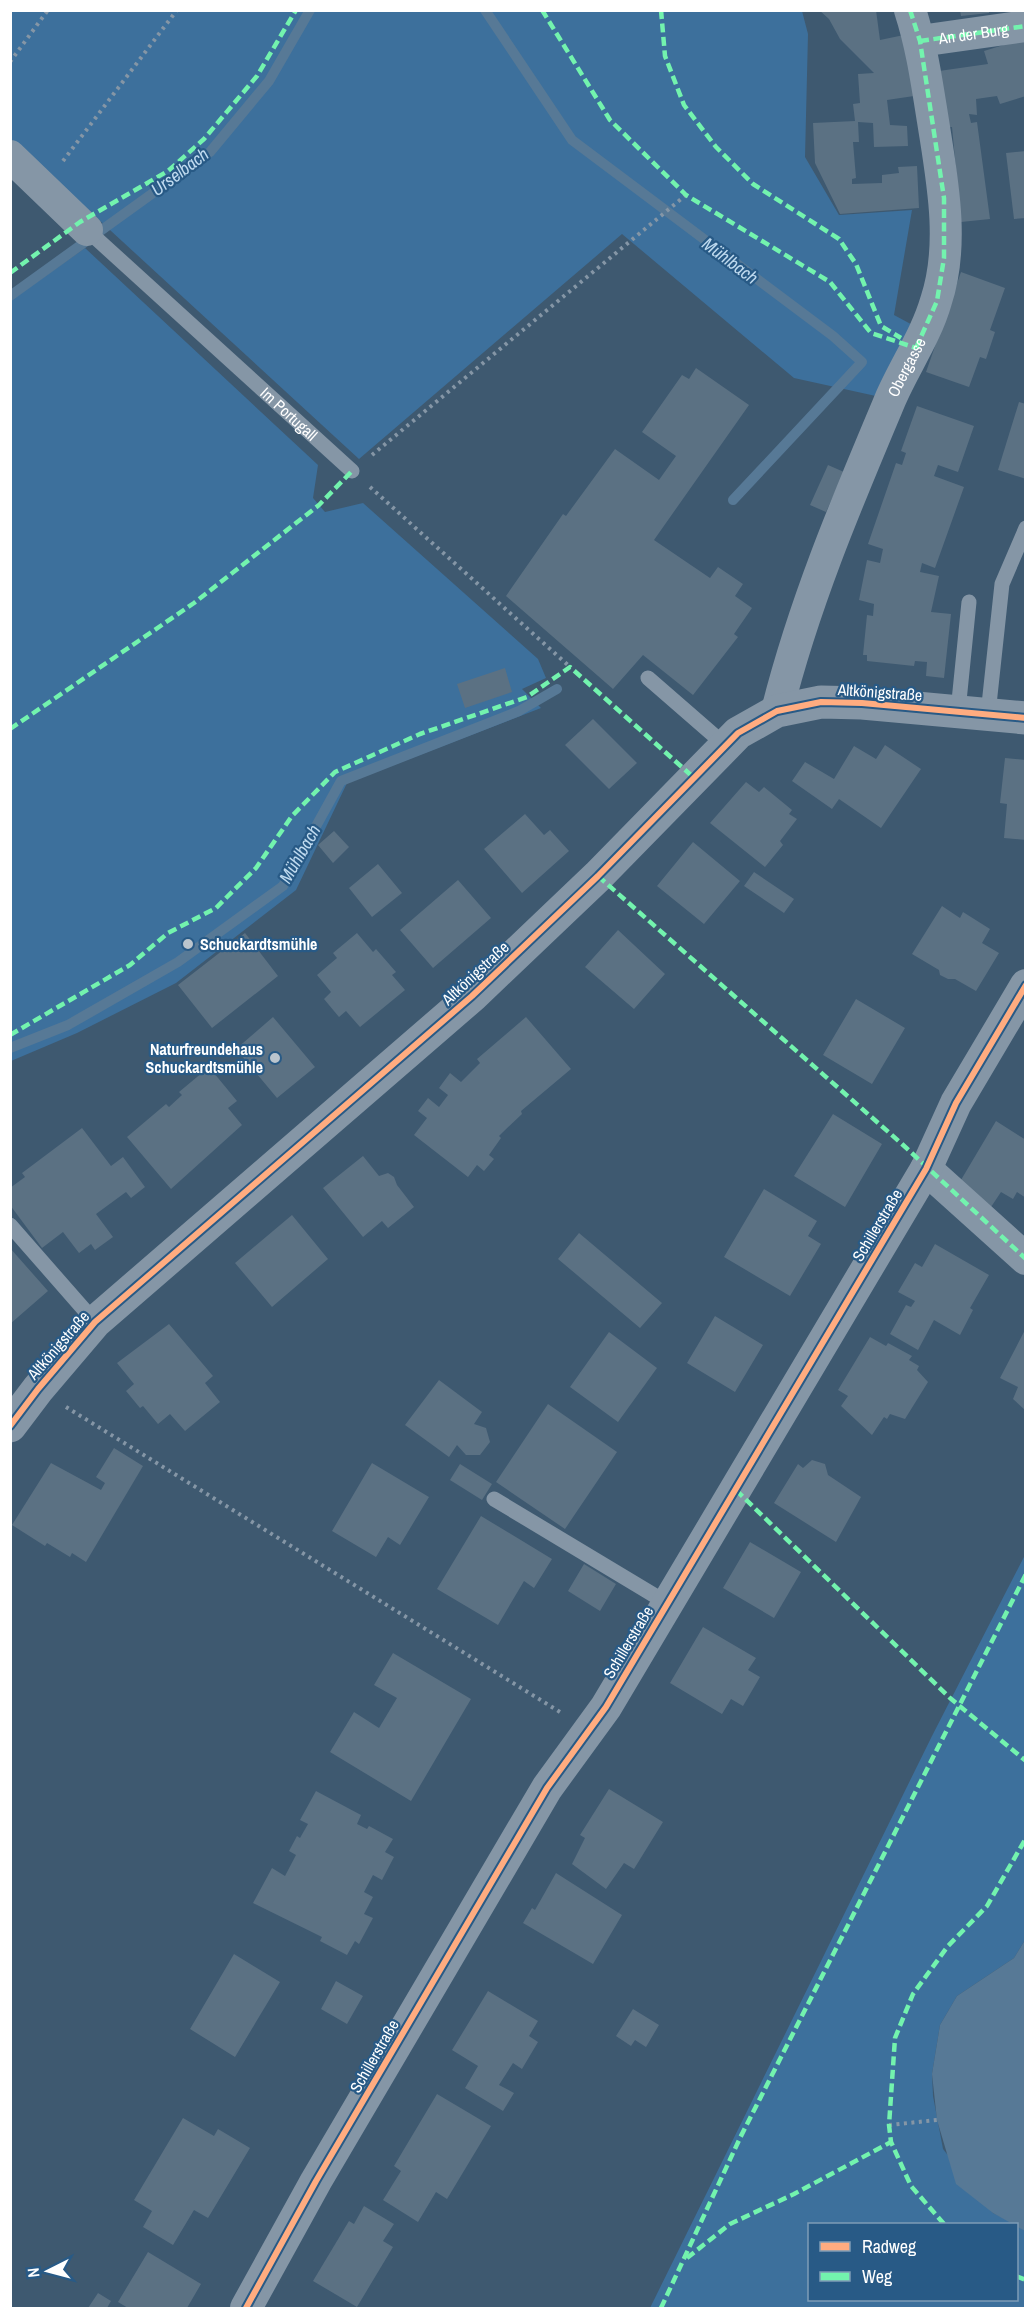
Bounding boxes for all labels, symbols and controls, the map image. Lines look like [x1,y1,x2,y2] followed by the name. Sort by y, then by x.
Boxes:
[936,18,1010,49] street label: An der Burg
[146,142,214,202] water label: Urselbach
[697,231,763,290] water label: Mühlbach
[882,334,931,400] street label: Obergasse
[256,382,322,445] street label: Im Portugall
[836,678,923,706] street label: Altkönigstraße
[273,820,326,888] water label: Mühlbach
[200,933,317,955] place label: Schuckardtsmühle
[436,936,513,1011] street label: Altkönigstraße
[181,937,195,951] marker: Schuckardtsmühle
[146,1038,263,1078] place label: Naturfreundehaus Schuckardtsmühle
[268,1051,282,1065] marker: Naturfreundehaus Schuckardtsmühle
[847,1185,907,1265] street label: Schillerstraße
[21,1306,94,1385] street label: Altkönigstraße
[598,1602,658,1682] street label: Schillerstraße
[344,2015,404,2097] street label: Schillerstraße
[808,2223,1018,2301] legend
[862,2234,917,2259] text: Radweg
[18,2241,78,2301] north arrow
[862,2264,893,2289] text: Weg
[22,2267,45,2278] text: N

